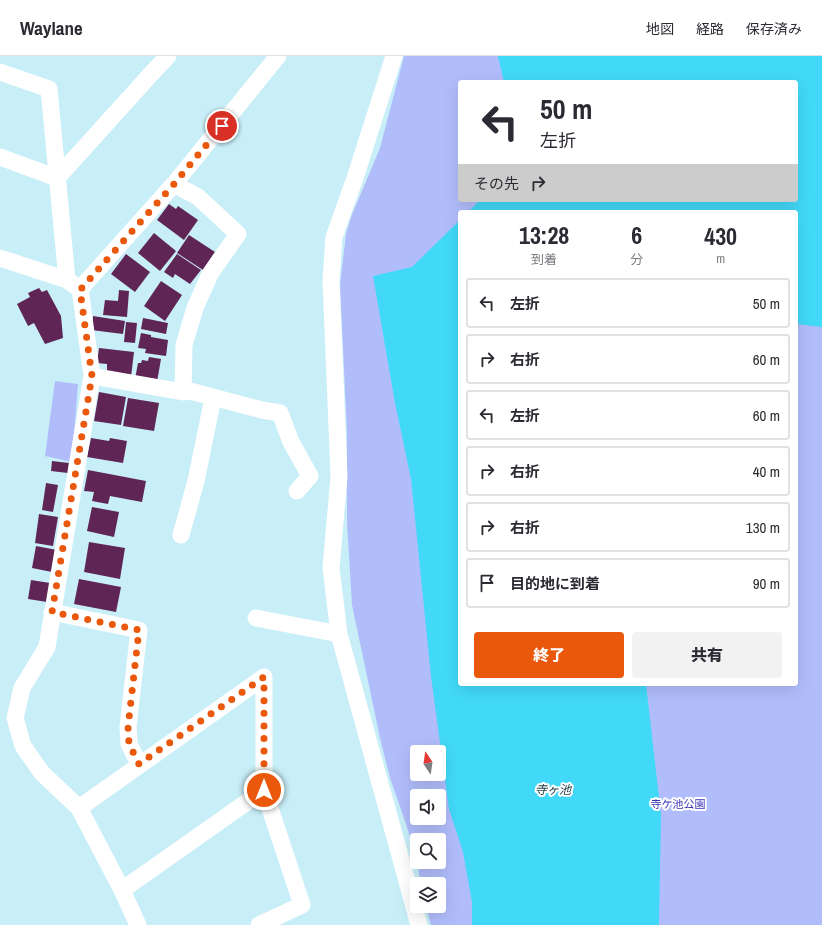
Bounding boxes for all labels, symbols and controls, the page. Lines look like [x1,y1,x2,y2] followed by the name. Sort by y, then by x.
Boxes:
[20,15,83,41] text: Waylane
[646,20,674,38] text: 地図
[696,20,724,38] text: 経路
[746,20,802,38] text: 保存済み
[540,90,592,128] text: 50 m
[474,96,526,148] icon: left
[205,109,239,143] pin
[211,115,233,137] icon: arrive
[540,128,576,153] text: 左折
[527,172,549,194] icon: right
[474,173,519,194] text: その先
[519,219,569,251] text: 13:28
[631,219,642,251] text: 6
[704,220,737,252] text: 430
[716,250,725,267] text: m
[531,251,557,268] text: 到着
[630,251,643,268] text: 分
[476,292,498,314] icon: left
[510,293,540,314] text: 左折
[753,293,780,314] text: 50 m
[476,348,498,370] icon: right
[510,349,540,370] text: 右折
[753,349,780,370] text: 60 m
[476,404,498,426] icon: left
[510,405,540,426] text: 左折
[753,405,780,426] text: 60 m
[476,460,498,482] icon: right
[510,461,540,482] text: 右折
[753,461,780,482] text: 40 m
[476,516,498,538] icon: right
[510,517,540,538] text: 右折
[746,517,780,538] text: 130 m
[476,572,498,594] icon: arrive
[510,573,600,594] text: 目的地に到着
[753,573,780,594] text: 90 m
[474,632,624,678] button: 終了
[632,632,782,678] button: 共有
[410,745,446,781] north arrow
[410,745,446,913] map controls
[243,769,285,811] position arrow
[535,782,572,798] water label: 寺ヶ池
[410,789,446,825] button: sound
[651,797,706,811] park label: 寺ケ池公園
[410,833,446,869] button: search
[410,877,446,913] button: layers

